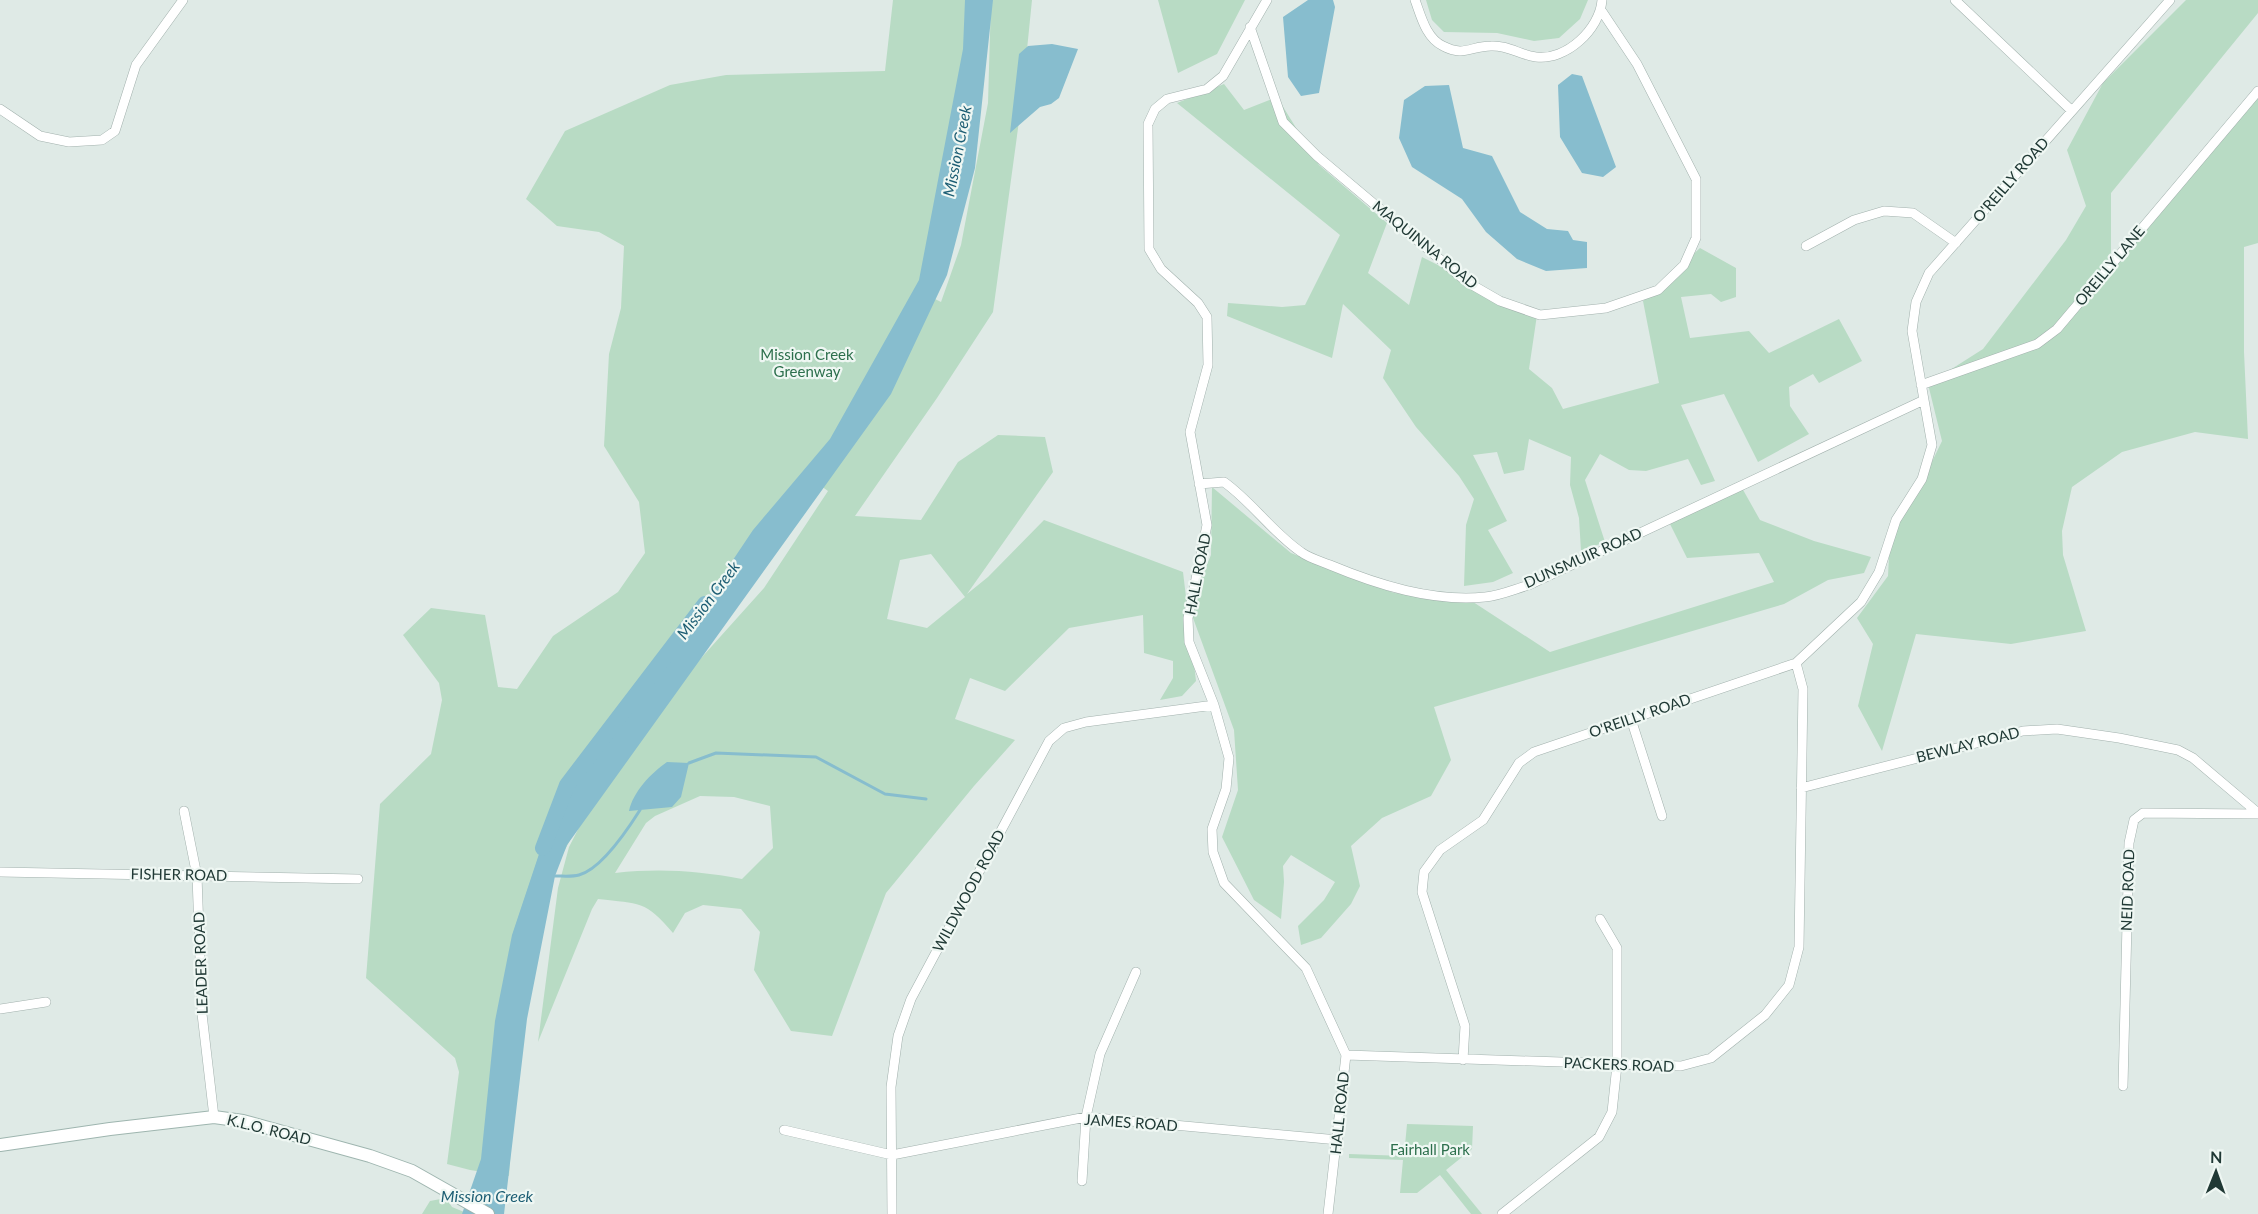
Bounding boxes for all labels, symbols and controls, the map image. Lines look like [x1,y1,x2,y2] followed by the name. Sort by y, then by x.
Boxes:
[938,103,975,198] water label: Mission Creek
[1969,133,2052,225] street label: O'REILLY ROAD
[1369,196,1482,292] street label: MAQUINNA ROAD
[2071,222,2148,309] street label: OREILLY LANE
[760,345,854,380] park label: Mission Creek Greenway
[1521,523,1644,591] street label: DUNSMUIR ROAD
[1180,531,1214,616] street label: HALL ROAD
[672,557,743,642] water label: Mission Creek
[1586,689,1693,741] street label: O'REILLY ROAD
[1914,722,2021,766] street label: BEWLAY ROAD
[928,826,1008,955] street label: WILDWOOD ROAD
[2117,849,2137,931] street label: NEID ROAD
[130,864,228,884] street label: FISHER ROAD
[189,912,211,1015] street label: LEADER ROAD
[1563,1053,1675,1075] street label: PACKERS ROAD
[1326,1071,1352,1155] street label: HALL ROAD
[225,1110,313,1148] street label: K.L.O. ROAD
[1084,1110,1178,1134] street label: JAMES ROAD
[1390,1140,1470,1158] park label: Fairhall Park
[2186,1142,2246,1202] north arrow
[2210,1147,2223,1166] text: N
[441,1186,534,1205] water label: Mission Creek

